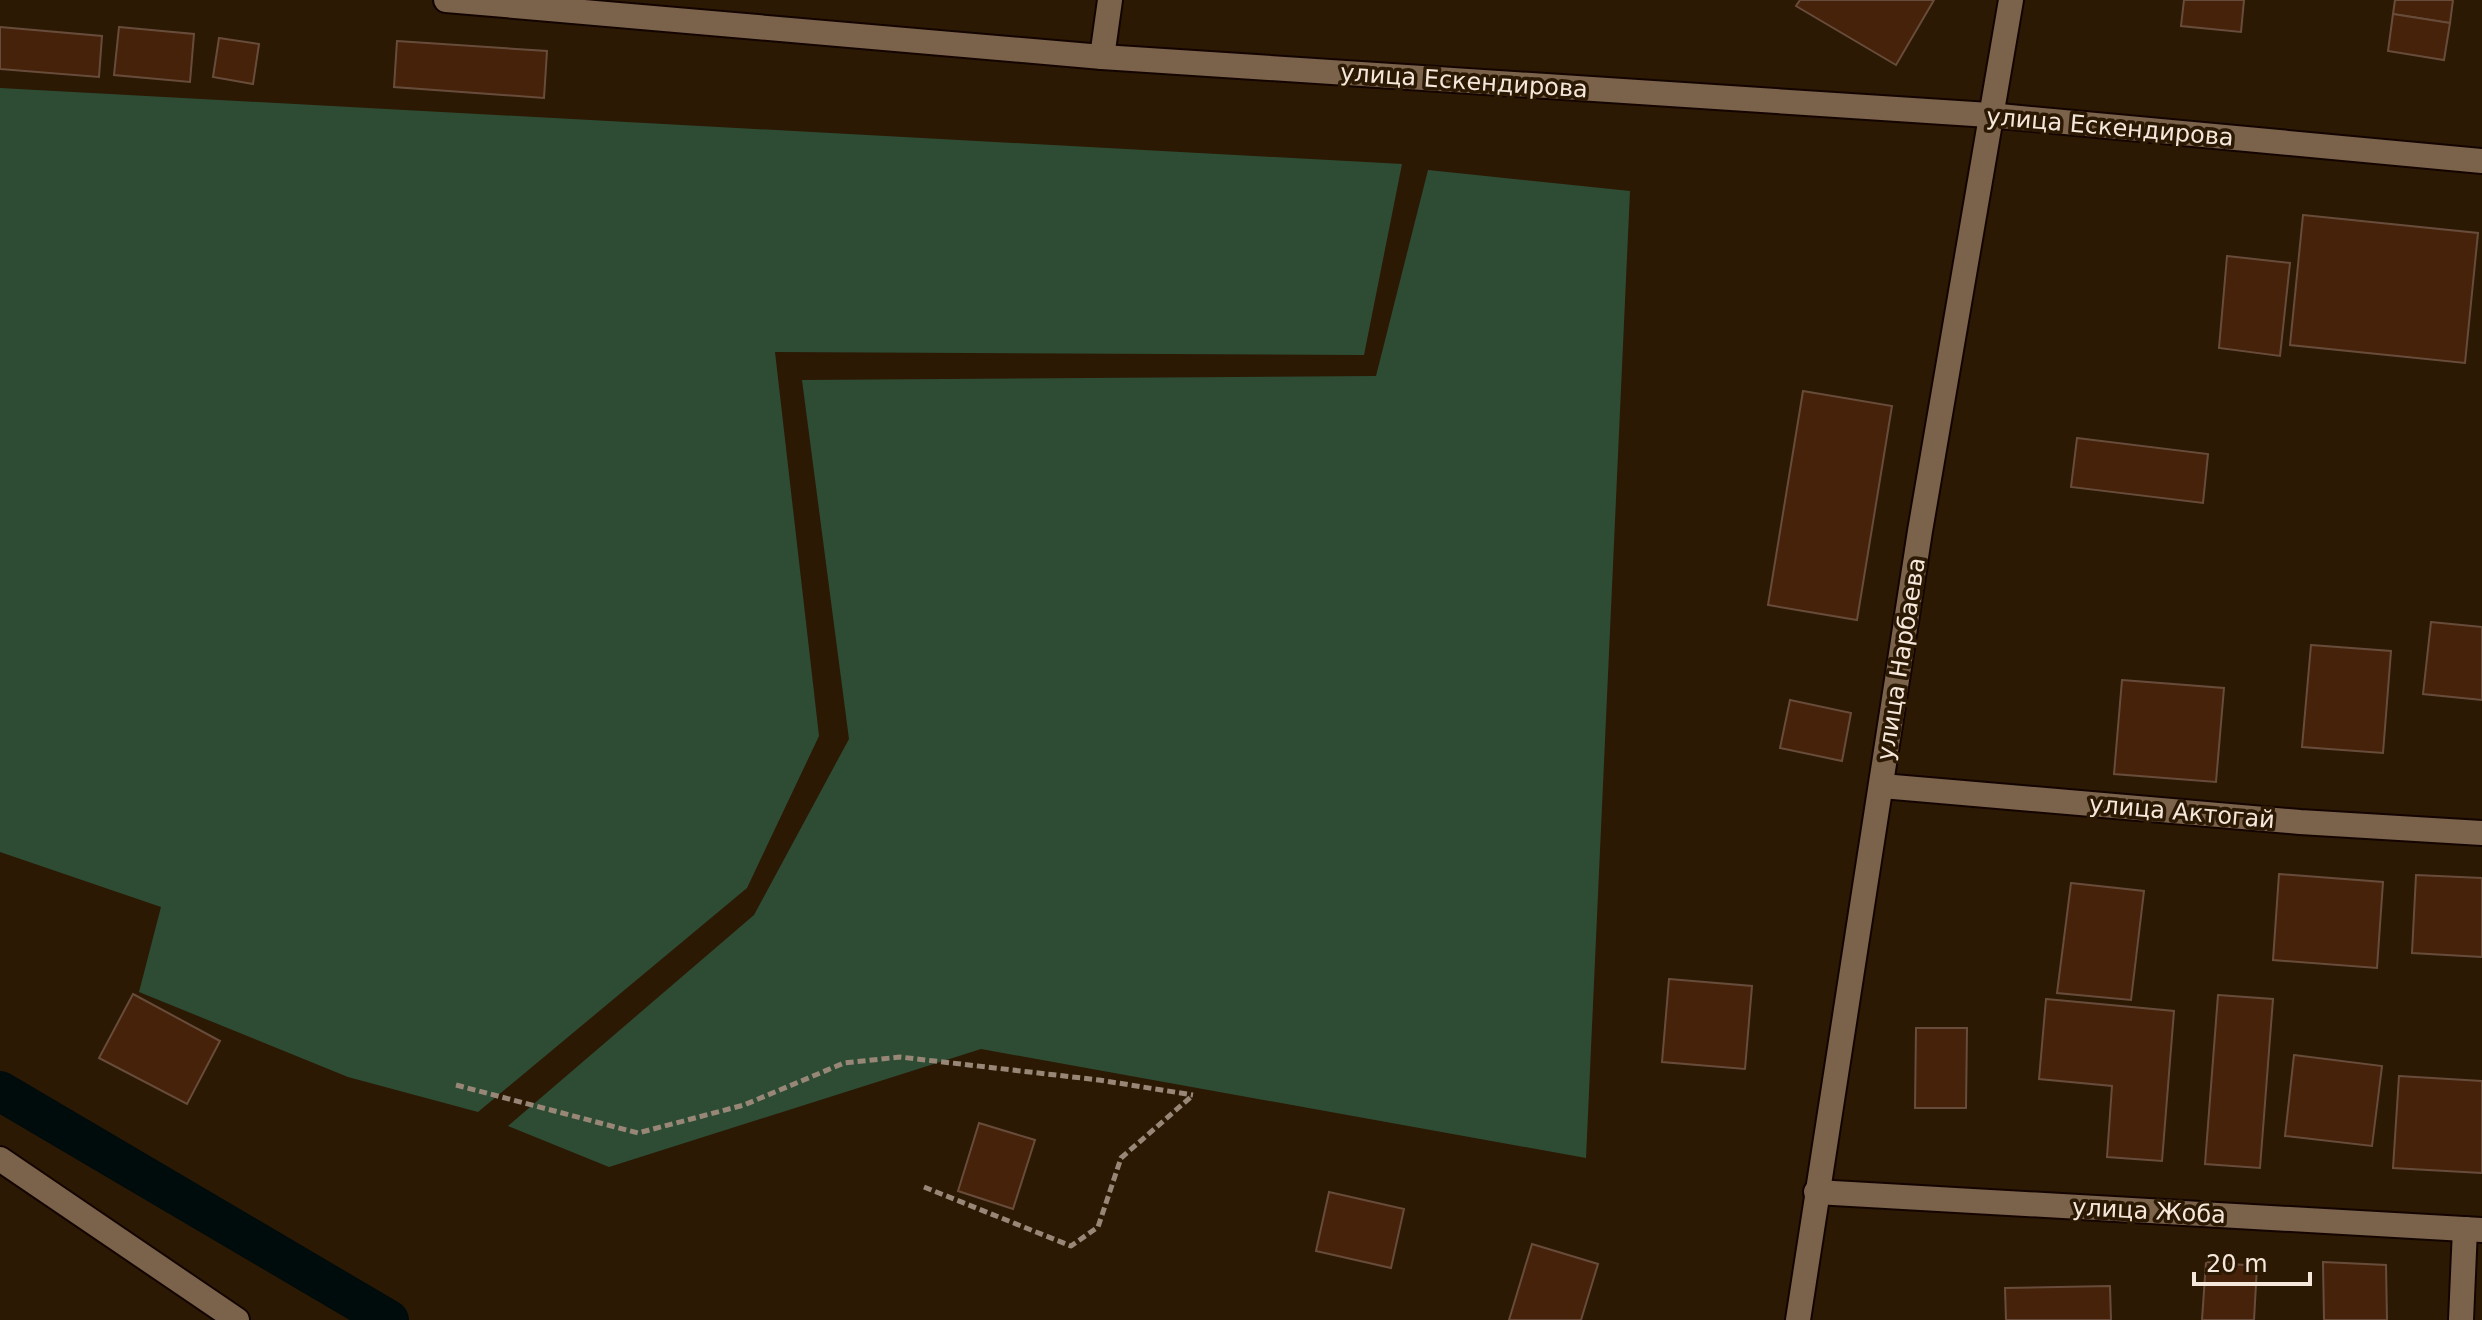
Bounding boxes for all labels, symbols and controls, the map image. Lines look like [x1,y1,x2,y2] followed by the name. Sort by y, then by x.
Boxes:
[1339,58,1589,104] street label: улица Ескендирова
[1985,102,2235,152] street label: улица Ескендирова
[1871,556,1931,762] street label: улица Нарбаева
[2088,790,2276,834] street label: улица Актогай
[2071,1193,2227,1229] street label: улица Жоба
[2194,1236,2310,1286] scale bar
[2206,1250,2268,1278] text: 20 m

